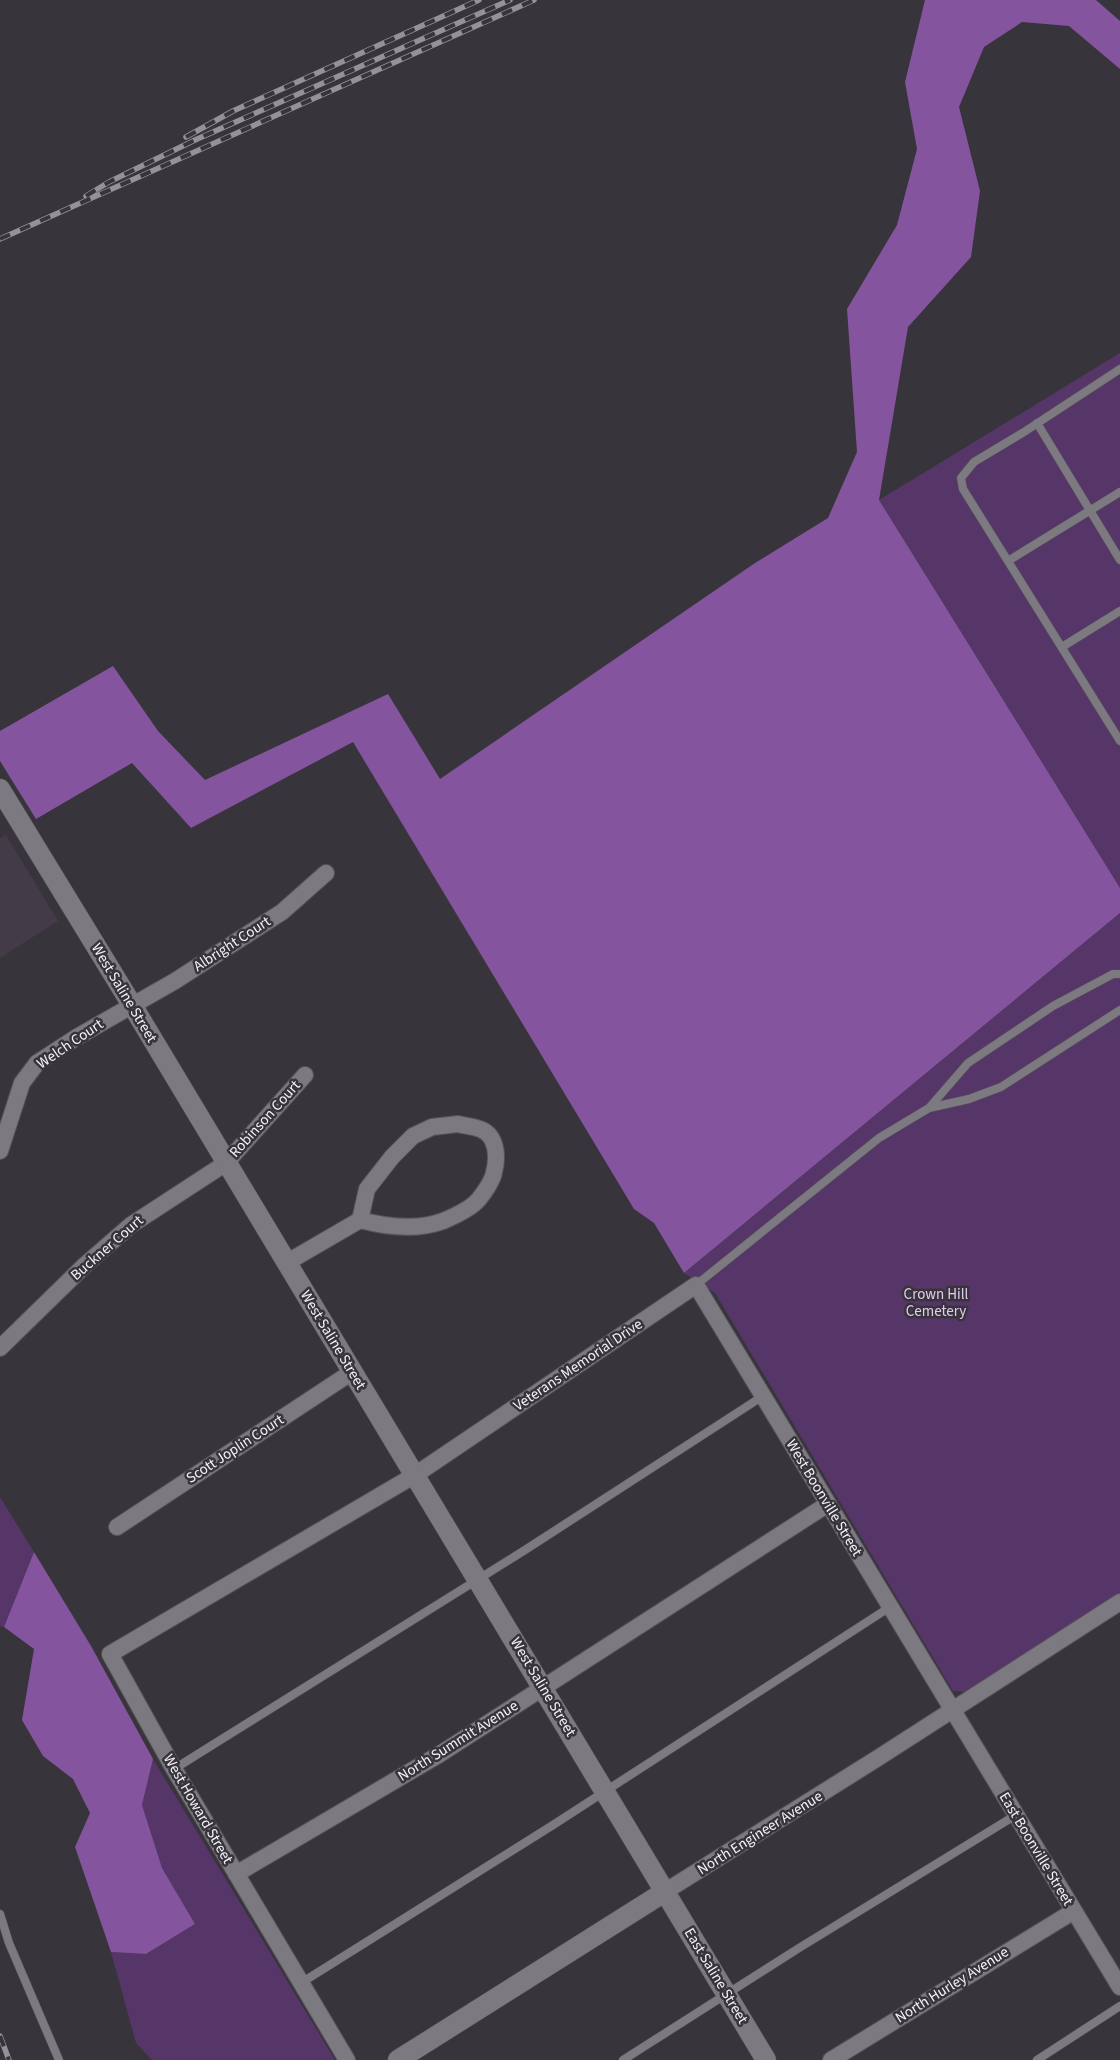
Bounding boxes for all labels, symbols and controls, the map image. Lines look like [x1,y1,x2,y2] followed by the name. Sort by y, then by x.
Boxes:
[189,911,275,977] street label: Albright Court
[86,939,162,1047] street label: West Saline Street
[33,1014,107,1074] street label: Welch Court
[225,1076,305,1162] street label: Robinson Court
[66,1210,148,1286] street label: Buckner Court
[904,1284,969,1322] park label: Crown Hill Cemetery
[295,1286,371,1394] street label: West Saline Street
[509,1314,647,1416] street label: Veterans Memorial Drive
[182,1409,288,1489] street label: Scott Joplin Court
[781,1436,867,1560] street label: West Boonville Street
[505,1633,581,1741] street label: West Saline Street
[394,1695,522,1787] street label: North Summit Avenue
[158,1750,238,1868] street label: West Howard Street
[693,1786,827,1880] street label: North Engineer Avenue
[994,1788,1078,1910] street label: East Boonville Street
[679,1924,753,2028] street label: East Saline Street
[891,1942,1013,2028] street label: North Hurley Avenue

